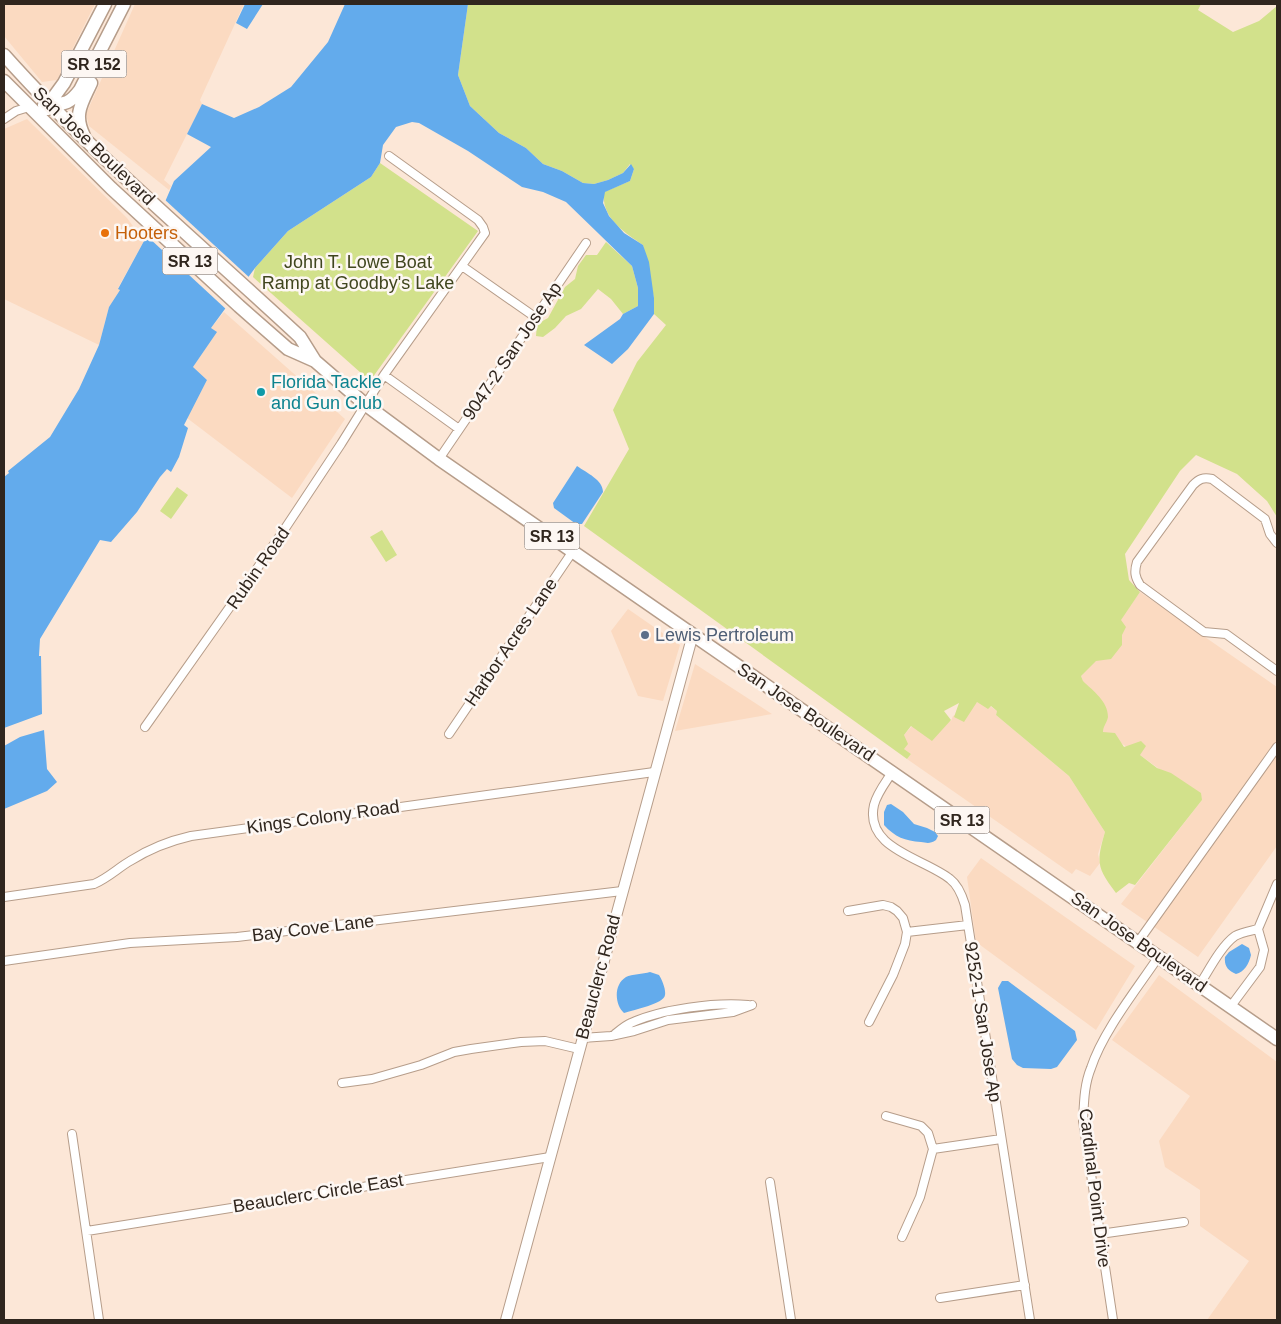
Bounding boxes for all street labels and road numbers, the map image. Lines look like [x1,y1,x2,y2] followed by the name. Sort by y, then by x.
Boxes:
[62,51,126,78] road number: SR 152
[29,83,159,209] street label: San Jose Boulevard
[162,248,218,274] road number: SR 13
[458,278,566,424] street label: 9047-2 San Jose Ap
[524,522,580,550] road number: SR 13
[223,523,293,613] street label: Rubin Road
[461,574,561,710] street label: Harbor Acres Lane
[734,659,878,765] street label: San Jose Boulevard
[245,796,401,838] street label: Kings Colony Road
[934,806,990,834] road number: SR 13
[1067,888,1211,996] street label: San Jose Boulevard
[251,911,375,945] street label: Bay Cove Lane
[572,913,624,1041] street label: Beauclerc Road
[960,940,1006,1104] street label: 9252-1 San Jose Ap
[1075,1107,1115,1269] street label: Cardinal Point Drive
[231,1170,405,1216] street label: Beauclerc Circle East

